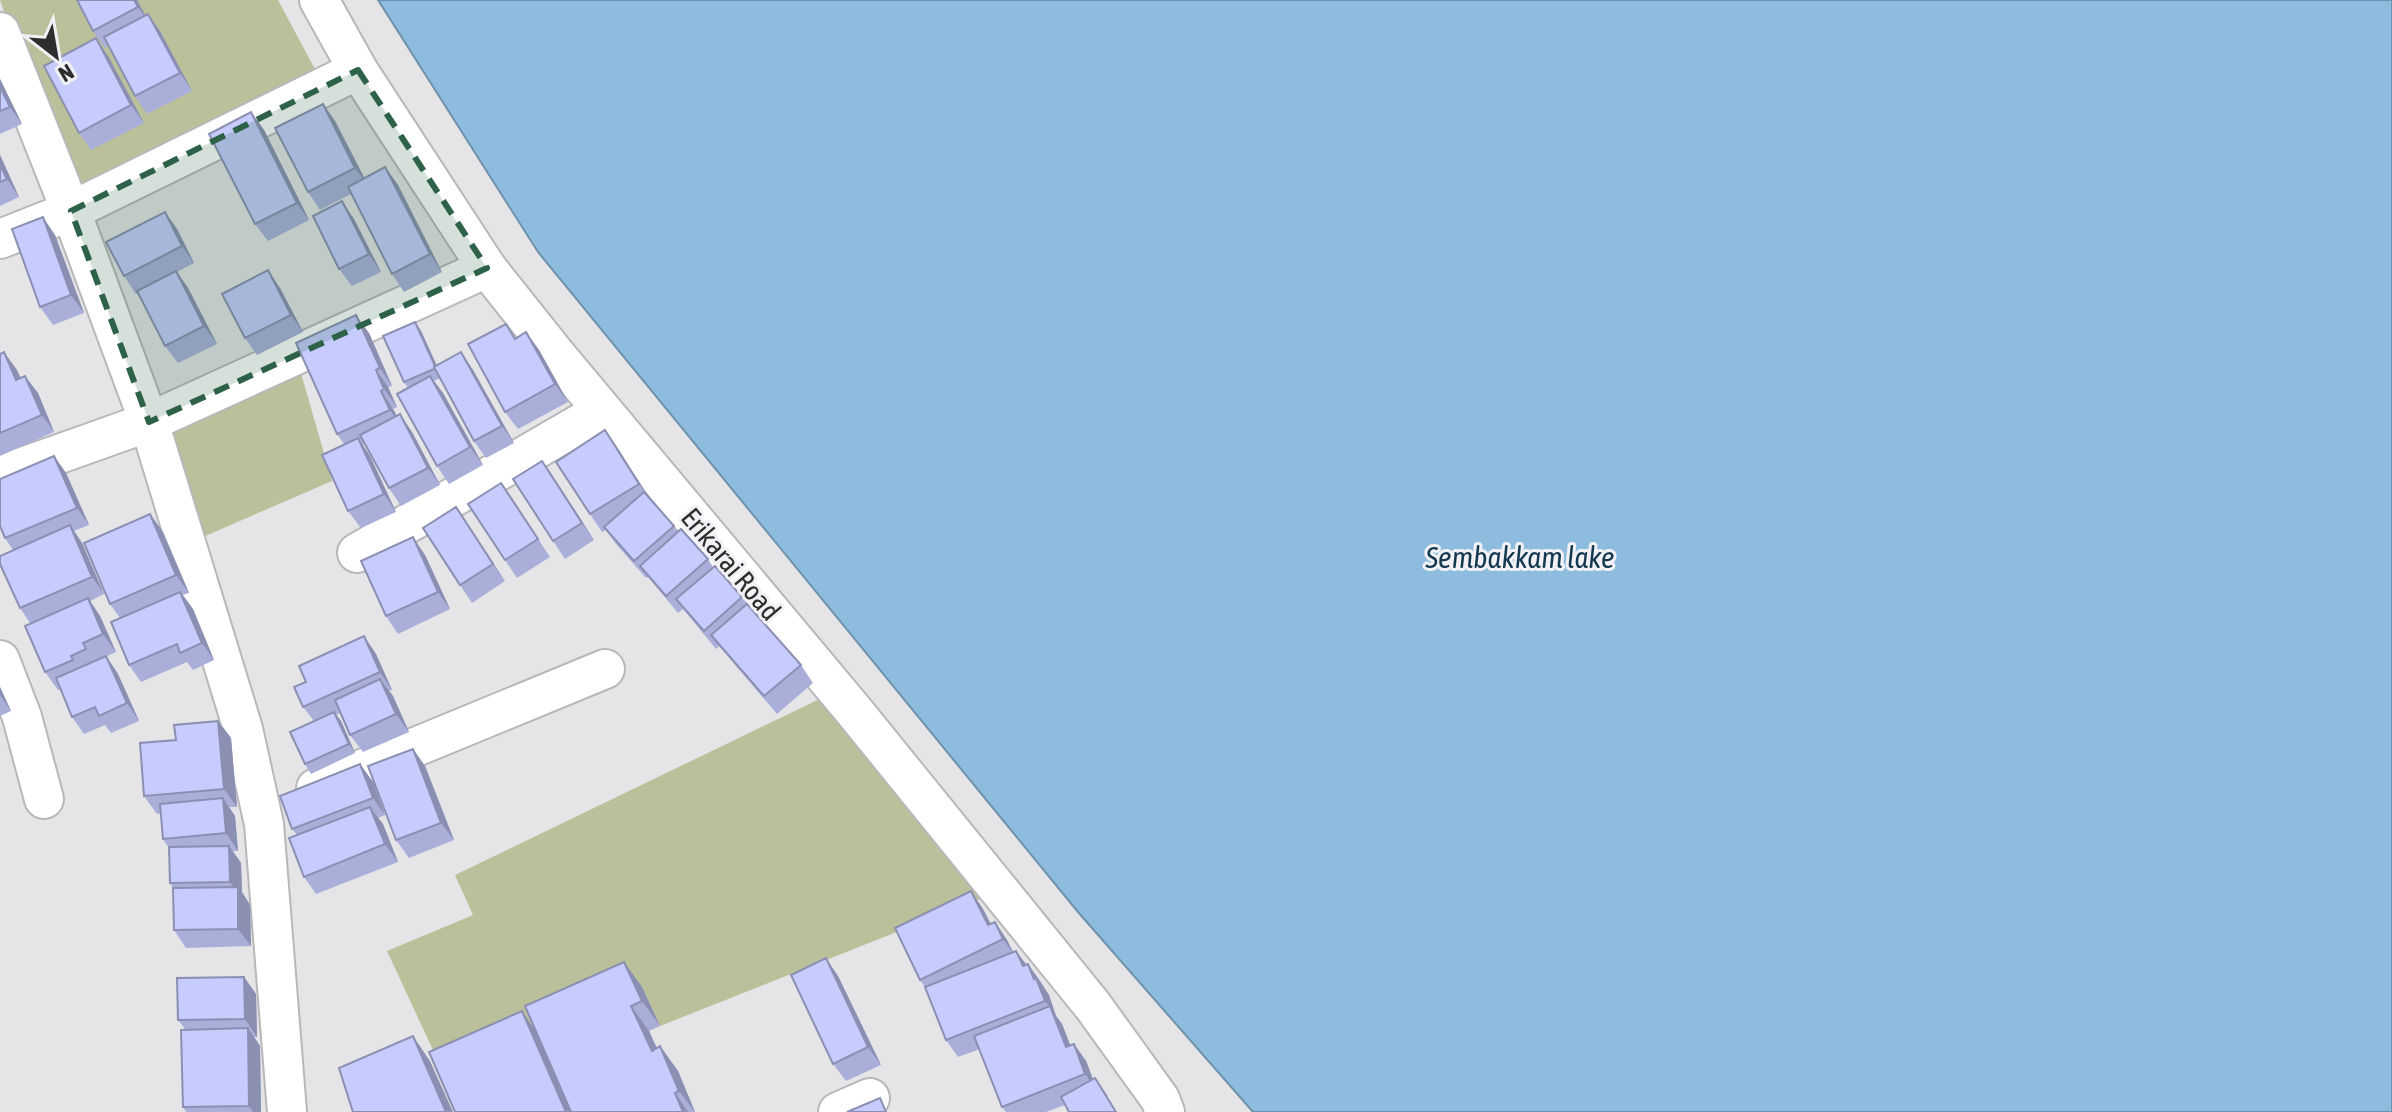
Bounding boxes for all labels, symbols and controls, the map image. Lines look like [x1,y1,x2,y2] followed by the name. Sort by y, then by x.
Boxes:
[16,16,96,96] north arrow
[54,59,79,88] text: N
[675,501,787,627] street label: Erikarai Road
[1424,540,1615,574] water label: Sembakkam lake

